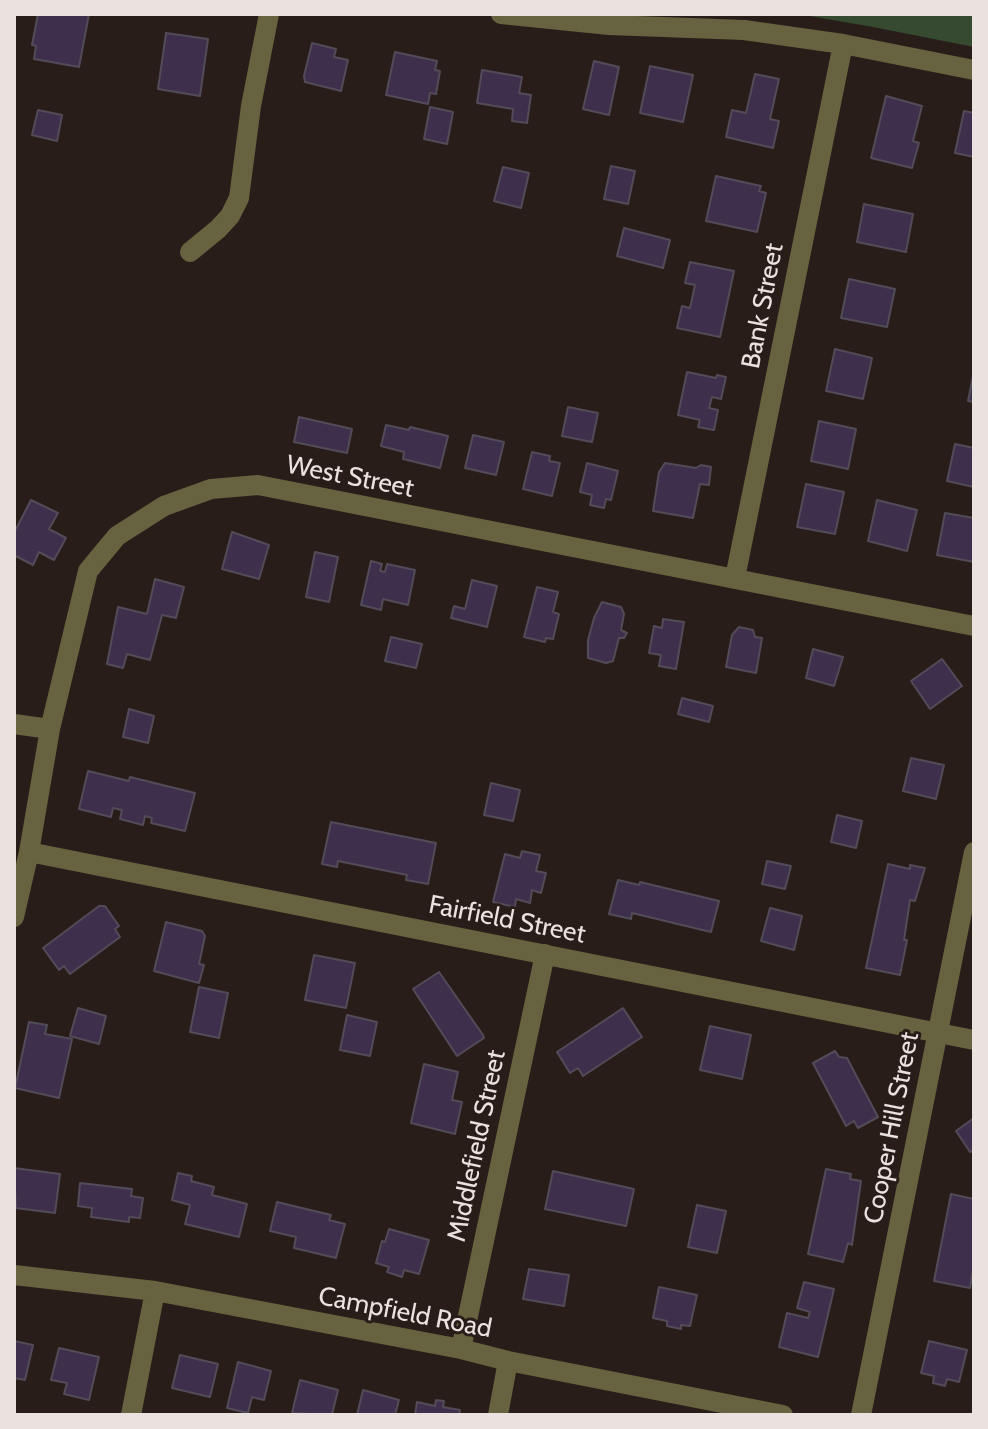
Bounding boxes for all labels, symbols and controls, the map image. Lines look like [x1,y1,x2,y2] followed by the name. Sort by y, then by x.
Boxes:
[736,241,790,371] street label: Bank Street
[284,449,416,505] street label: West Street
[426,890,588,950] street label: Fairfield Street
[858,1029,926,1227] street label: Cooper Hill Street
[441,1047,513,1245] street label: Middlefield Street
[316,1281,494,1345] street label: Campfield Road

